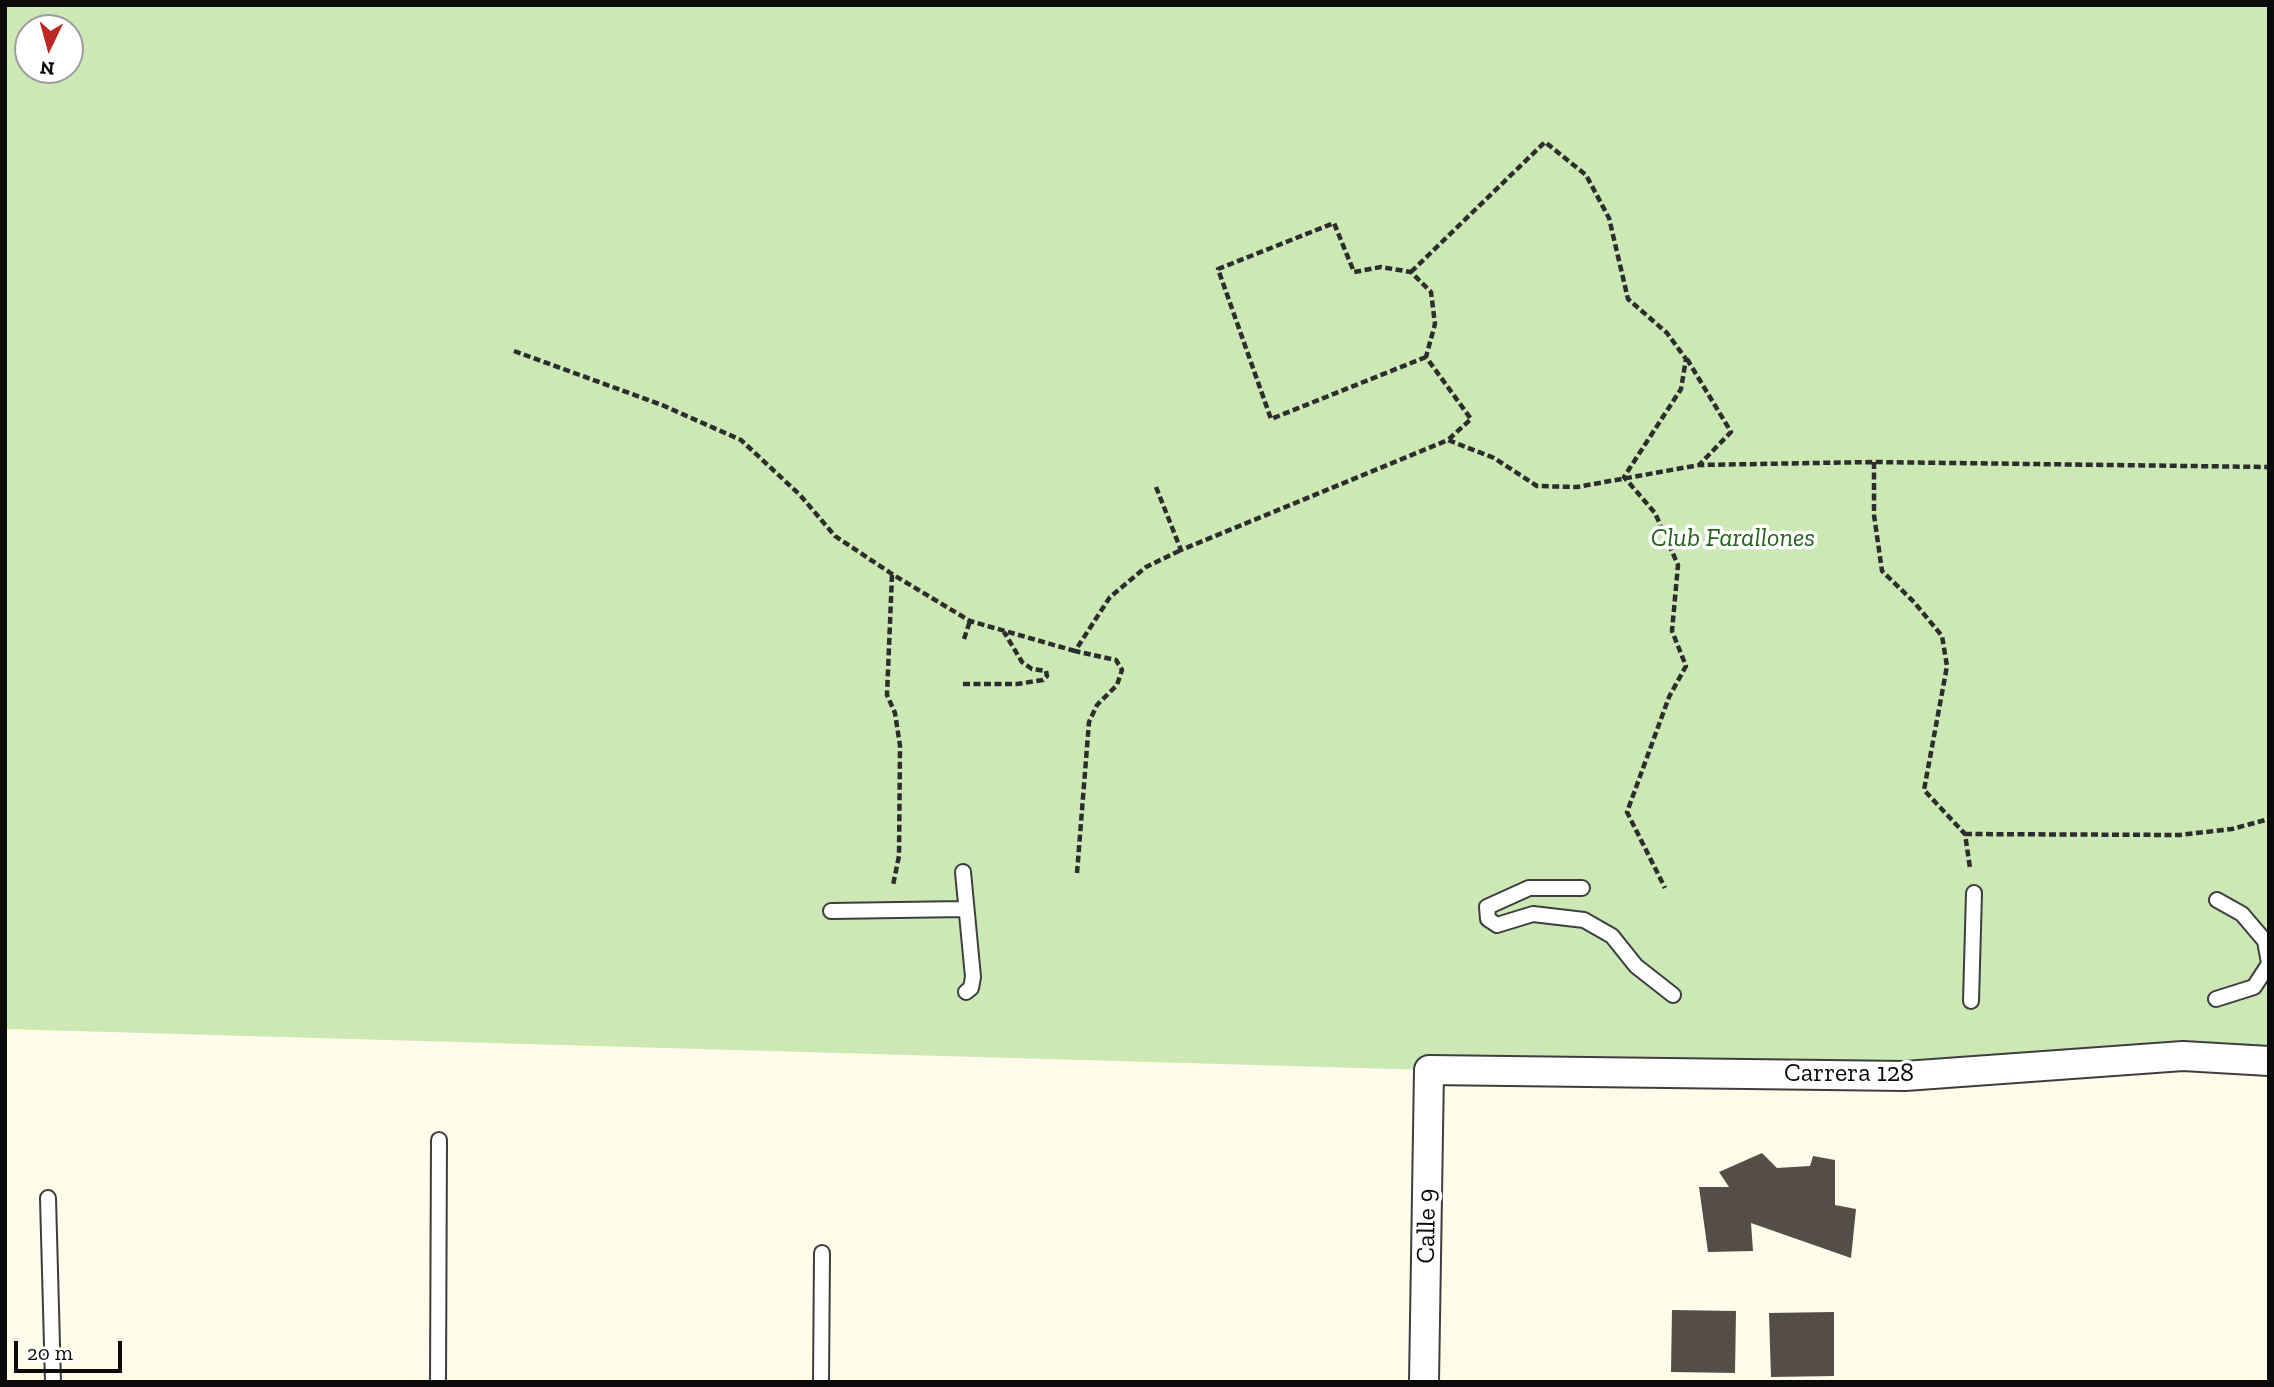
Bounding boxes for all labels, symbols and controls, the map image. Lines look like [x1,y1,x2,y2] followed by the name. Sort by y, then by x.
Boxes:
[14,14,84,84] north arrow
[39,56,56,81] text: N
[1651,523,1815,555] park label: Club Farallones
[1784,1058,1914,1090] street label: Carrera 128
[1411,1188,1443,1264] street label: Calle 9
[18,1328,126,1372] scale bar
[27,1340,73,1365] text: 20 m

